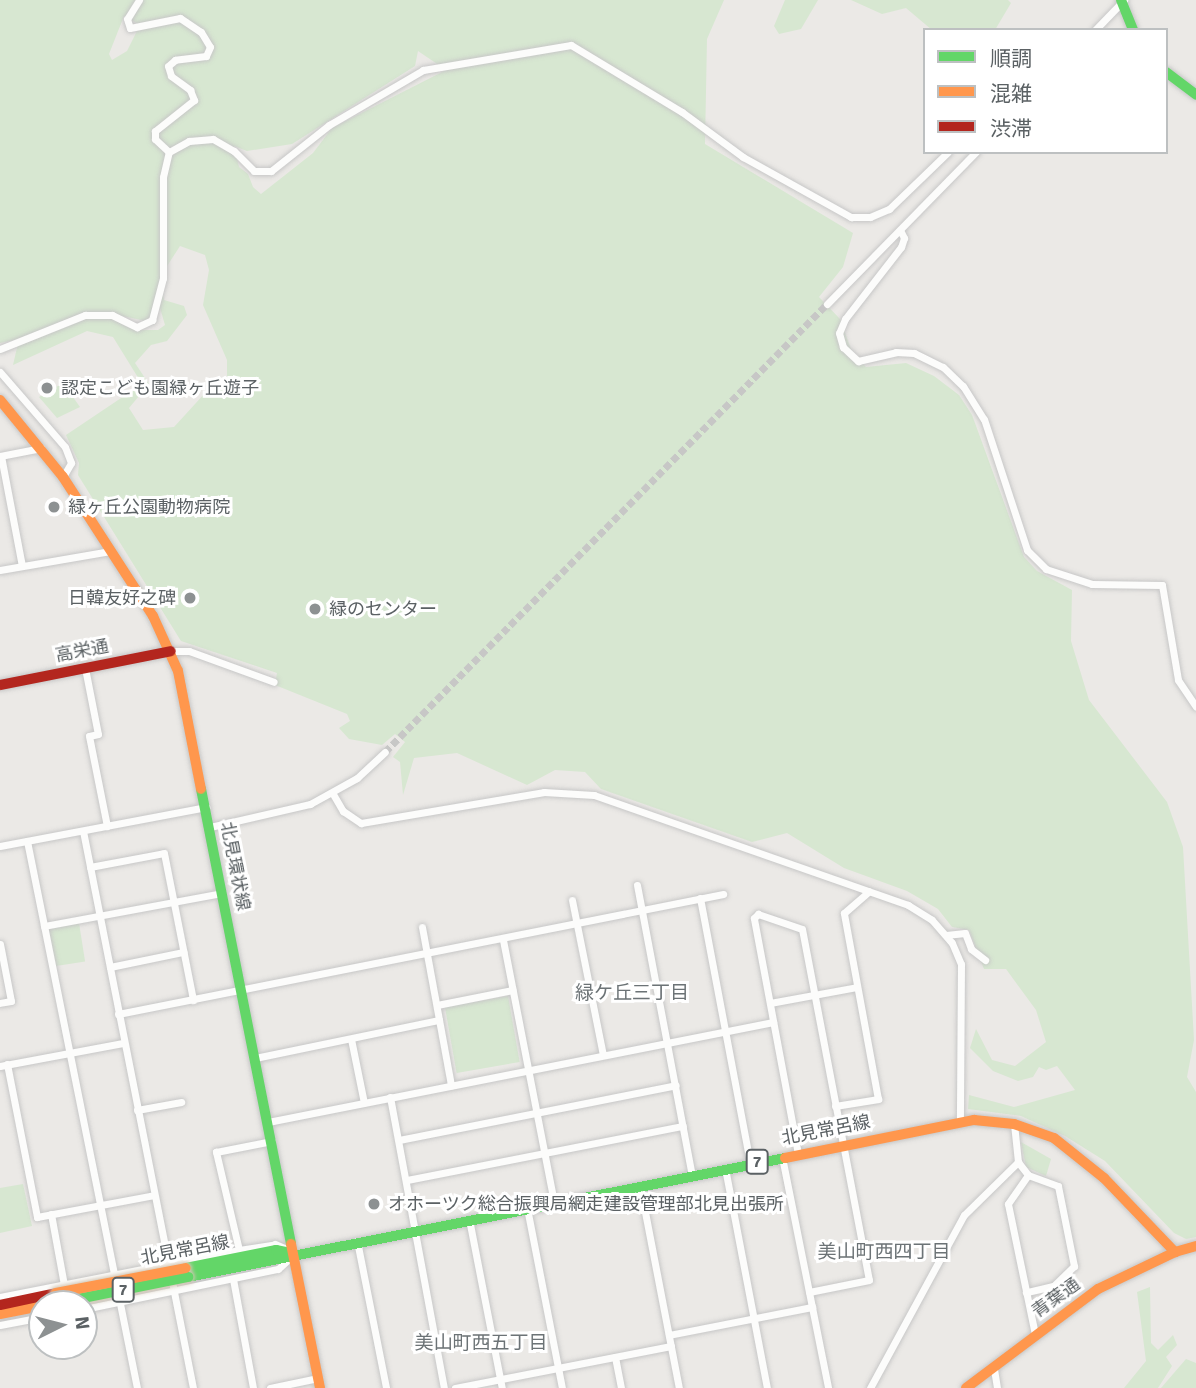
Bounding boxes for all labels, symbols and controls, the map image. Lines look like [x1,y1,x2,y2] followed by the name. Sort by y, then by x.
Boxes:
[923,28,1168,154] legend
[990,46,1032,72] text: 順調
[990,81,1032,107] text: 混雑
[990,116,1032,142] text: 渋滞
[61,377,259,399] place label: 認定こども園緑ヶ丘遊子
[39,380,55,396] marker: 認定こども園緑ヶ丘遊子
[68,496,230,518] place label: 緑ヶ丘公園動物病院
[46,499,62,515] marker: 緑ヶ丘公園動物病院
[68,587,176,609] place label: 日韓友好之碑
[182,590,198,606] marker: 日韓友好之碑
[329,598,437,620] place label: 緑のセンター
[307,601,323,617] marker: 緑のセンター
[53,635,111,667] street label: 高栄通
[216,820,254,912] street label: 北見環状線
[575,983,689,1005] district label: 緑ケ丘三丁目
[780,1111,872,1149] street label: 北見常呂線
[745,1150,769,1174] road number: 7
[388,1193,784,1215] place label: オホーツク総合振興局網走建設管理部北見出張所
[366,1196,382,1212] marker: オホーツク総合振興局網走建設管理部北見出張所
[139,1231,231,1269] street label: 北見常呂線
[818,1242,950,1264] district label: 美山町西四丁目
[1028,1273,1084,1323] street label: 青葉通
[111,1278,135,1302] road number: 7
[28,1290,98,1360] north arrow
[69,1315,95,1331] text: N
[415,1333,547,1355] district label: 美山町西五丁目

